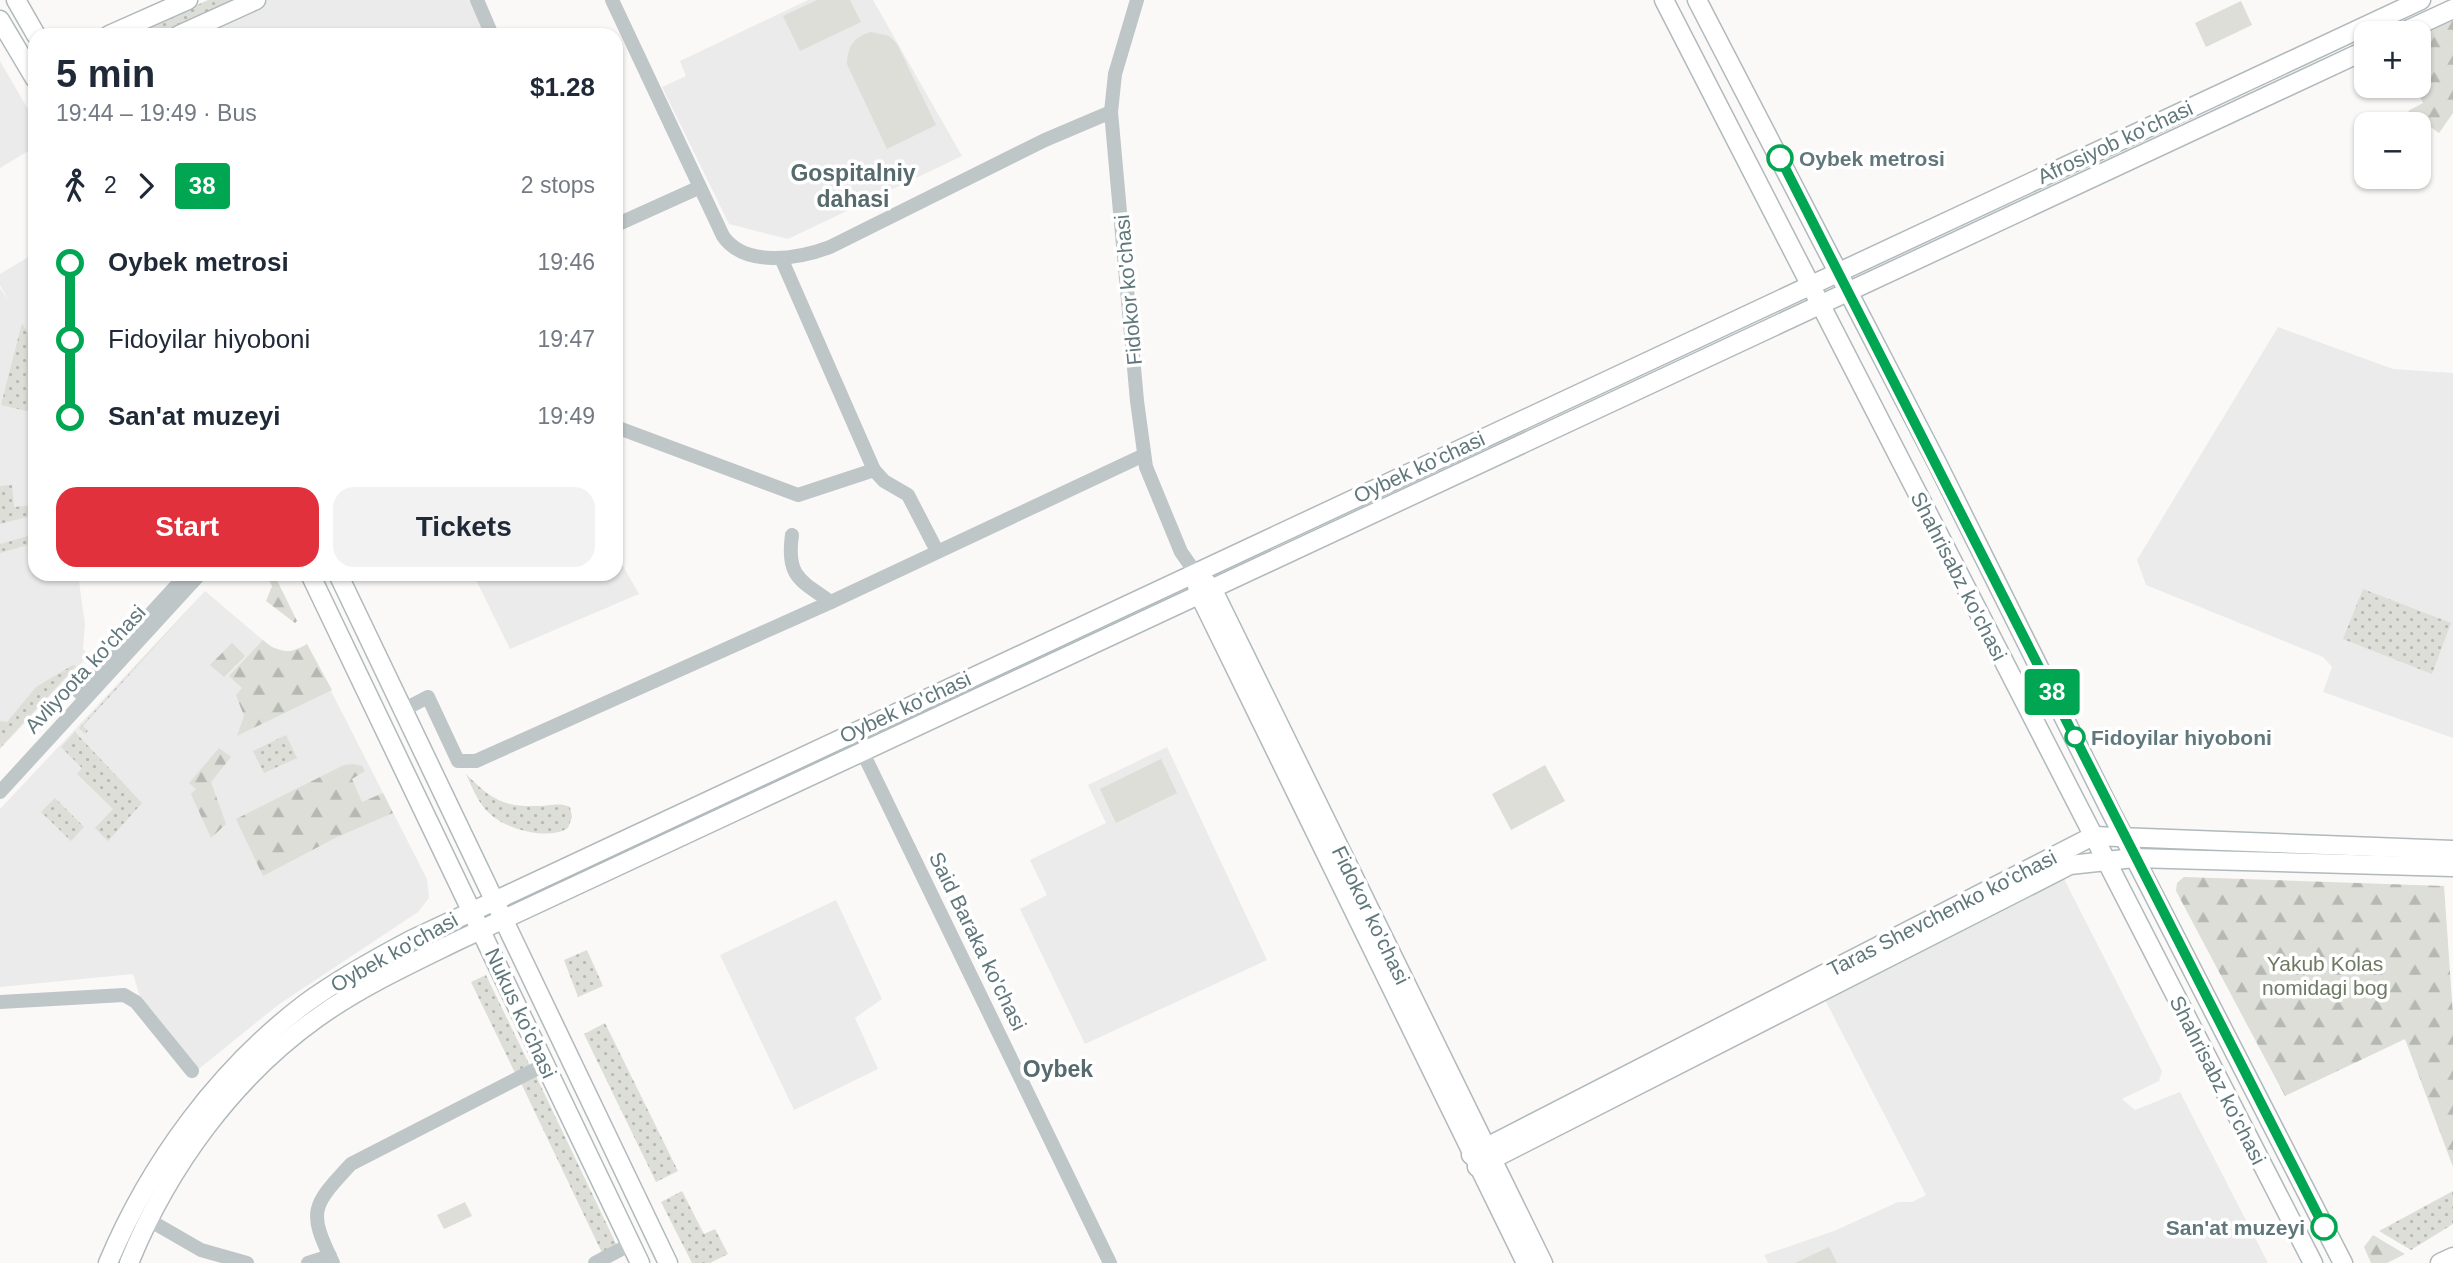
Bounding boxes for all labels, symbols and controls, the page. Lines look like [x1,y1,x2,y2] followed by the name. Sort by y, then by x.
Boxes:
[2354,21,2431,189] map controls
[2354,21,2431,98] button: +
[56,53,155,95] text: 5 min
[530,72,595,102] text: $1.28
[2034,96,2196,188] street label: Afrosiyob ko'chasi
[56,100,257,126] text: 19:44 – 19:49 · Bus
[2354,112,2431,189] button: −
[1767,145,1793,171] marker: Oybek metrosi
[1799,147,1945,170] place label: Oybek metrosi
[790,160,916,212] district label: Gospitalniy dahasi
[56,167,94,205] icon: walk
[127,167,165,205] icon: forward
[104,172,117,198] text: 2
[189,172,216,199] text: 38
[521,172,595,198] text: 2 stops
[1110,214,1146,366] street label: Fidokor ko'chasi
[108,247,289,277] text: Oybek metrosi
[537,249,595,275] text: 19:46
[108,324,310,354] text: Fidoyilar hiyoboni
[537,326,595,352] text: 19:47
[108,401,280,431] text: San'at muzeyi
[537,403,595,429] text: 19:49
[1350,427,1488,507] street label: Oybek ko'chasi
[56,487,319,567] button: Start
[333,487,595,567] button: Tickets
[1907,488,2011,664] street label: Shahrisabz ko'chasi
[20,600,150,738] street label: Avliyoota ko'chasi
[836,667,974,747] street label: Oybek ko'chasi
[2021,669,2084,715] line badge: 38
[2039,678,2065,705] text: 38
[2091,726,2272,749] place label: Fidoyilar hiyoboni
[2065,727,2085,747] marker: Fidoyilar hiyoboni
[1328,842,1414,988] street label: Fidokor ko'chasi
[1824,845,2060,981] street label: Taras Shevchenko ko'chasi
[925,848,1031,1034] street label: Said Baraka ko'chasi
[326,908,462,996] street label: Oybek ko'chasi
[481,944,561,1082] street label: Nukus ko'chasi
[2262,952,2388,999] park label: Yakub Kolas nomidagi bog
[2166,992,2270,1168] street label: Shahrisabz ko'chasi
[1023,1056,1093,1082] district label: Oybek
[2311,1214,2337,1240] marker: San'at muzeyi
[2166,1216,2305,1239] place label: San'at muzeyi

